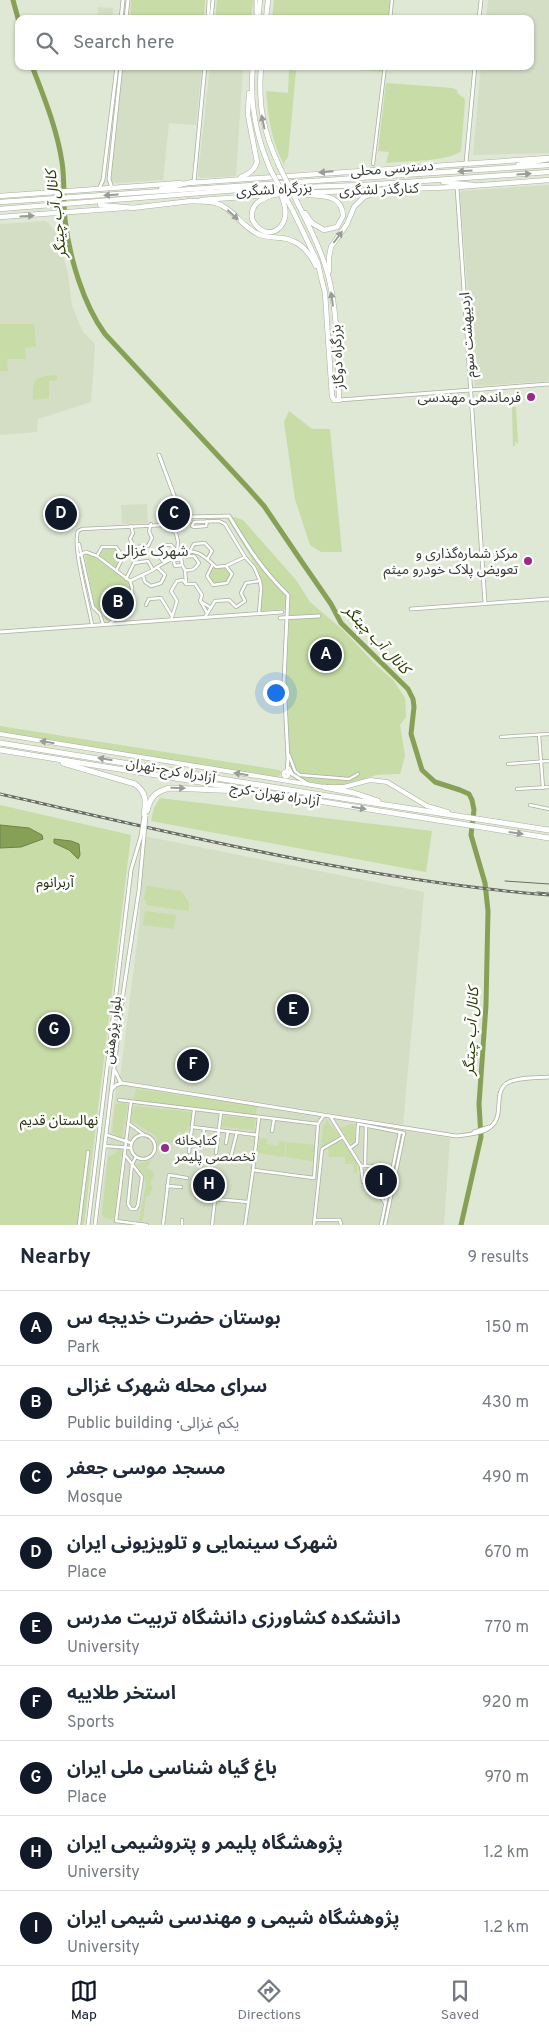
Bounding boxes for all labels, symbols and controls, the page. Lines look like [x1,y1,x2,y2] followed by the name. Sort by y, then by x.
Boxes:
[15,15,534,70] search box
[33,29,61,57] icon: search
[73,31,175,55] text: Search here
[259,115,267,130] one-way arrow
[350,158,435,181] street label: دسترسی محلی
[42,166,72,260] water label: کانال آب چیتگر
[457,167,473,175] one-way arrow
[317,169,333,177] one-way arrow
[516,169,532,177] one-way arrow
[236,180,313,201] street label: بزرگراه لشگری
[339,181,419,200] street label: کنارگذر لشگری
[103,191,119,199] one-way arrow
[227,209,239,221] one-way arrow
[19,211,35,219] one-way arrow
[333,230,343,243] one-way arrow
[328,291,336,307] one-way arrow
[457,292,481,378] street label: اردیبهشت سوم
[328,324,349,391] street label: بزرگراه دوگاز
[418,390,521,407] place label: فرماندهی مهندسی
[525,391,537,403] marker: فرماندهی مهندسی
[45,495,77,533] pin: D
[158,495,190,533] pin: C
[115,543,189,562] district label: شهرک غزالی
[383,546,518,580] place label: مرکز شماره‌گذاری و تعویض پلاک خودرو میثم
[522,555,534,567] marker: مرکز شماره‌گذاری و تعویض پلاک خودرو میثم
[102,584,134,622] pin: B
[338,601,415,681] water label: کانال آب چیتگر
[310,636,342,674] pin: A
[263,680,289,706] your location
[38,738,54,746] one-way arrow
[97,755,113,763] one-way arrow
[125,755,218,789] street label: آزادراه کرج-تهران
[233,769,249,777] one-way arrow
[229,780,322,812] street label: آزادراه تهران-کرج
[170,785,186,793] one-way arrow
[352,804,368,812] one-way arrow
[509,829,525,837] one-way arrow
[36,875,75,893] park label: آربرانوم
[461,984,484,1077] water label: کانال آب چیتگر
[277,991,309,1029] pin: E
[101,995,126,1065] street label: بلوار پژوهش
[38,1011,70,1049] pin: G
[177,1046,209,1084] pin: F
[20,1113,98,1131] park label: نهالستان قدیم
[174,1133,256,1166] place label: کتابخانه تخصصی پلیمر
[159,1142,171,1154] marker: کتابخانه تخصصی پلیمر
[365,1162,397,1200] pin: I
[193,1166,225,1204] pin: H
[20,1244,91,1271] text: Nearby
[467,1248,529,1268] text: 9 results
[67,1307,281,1331] text: بوستان حضرت خدیجه س
[30,1318,42,1338] text: A
[486,1318,529,1338] text: 150 m
[67,1338,100,1358] text: Park
[67,1375,267,1399] text: سرای محله شهرک غزالی
[30,1393,42,1413] text: B
[482,1393,529,1413] text: 430 m
[67,1414,239,1434] text: Public building · یکم غزالی
[67,1457,226,1481] text: مسجد موسی جعفر
[31,1468,41,1488] text: C
[482,1468,529,1488] text: 490 m
[67,1488,123,1508] text: Mosque
[67,1532,338,1556] text: شهرک سینمایی و تلویزیونی ایران
[30,1543,42,1563] text: D
[484,1543,529,1563] text: 670 m
[67,1563,107,1583] text: Place
[67,1607,401,1631] text: دانشکده کشاورزی دانشگاه تربیت مدرس
[31,1618,41,1638] text: E
[485,1618,529,1638] text: 770 m
[67,1638,140,1658] text: University
[67,1682,176,1706] text: استخر طلاییه
[31,1693,41,1713] text: F
[482,1693,529,1713] text: 920 m
[67,1713,115,1733] text: Sports
[67,1757,277,1781] text: باغ گیاه‌ شناسی ملی ایران
[31,1768,41,1788] text: G
[484,1768,529,1788] text: 970 m
[67,1788,107,1808] text: Place
[67,1832,343,1856] text: پژوهشگاه پلیمر و پتروشیمی ایران
[30,1843,42,1863] text: H
[484,1843,529,1863] text: 1.2 km
[67,1863,140,1883] text: University
[67,1907,400,1931] text: پژوهشگاه شیمی و مهندسی شیمی ایران
[34,1918,38,1938] text: I
[484,1918,529,1938] text: 1.2 km
[67,1938,140,1958] text: University
[70,1977,98,2024] tab: Map
[237,1977,301,2024] tab: Directions
[441,1977,479,2024] tab: Saved

